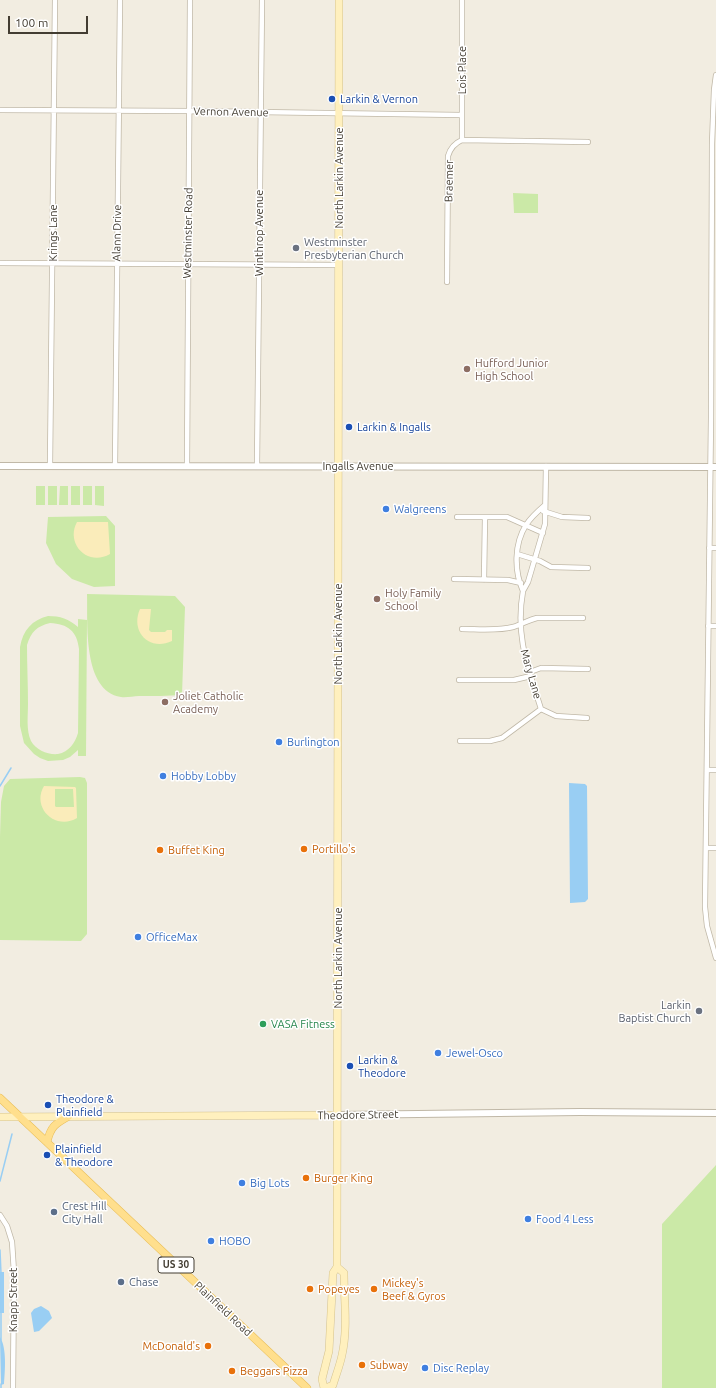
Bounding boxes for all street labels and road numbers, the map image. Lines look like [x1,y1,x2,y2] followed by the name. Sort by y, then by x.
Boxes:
[455,46,469,94] street label: Lois Place
[193,105,269,119] street label: Vernon Avenue
[332,127,346,229] street label: North Larkin Avenue
[442,160,456,202] street label: Braemer
[181,187,195,279] street label: Westminster Road
[252,190,266,276] street label: Winthrop Avenue
[46,204,60,262] street label: Krings Lane
[110,204,124,262] street label: Alann Drive
[322,459,394,473] street label: Ingalls Avenue
[331,583,345,685] street label: North Larkin Avenue
[518,648,544,700] street label: Mary Lane
[331,907,345,1009] street label: North Larkin Avenue
[317,1108,399,1122] street label: Theodore Street
[158,1257,194,1273] road number: US 30
[6,1268,20,1332] street label: Knapp Street
[191,1279,255,1339] street label: Plainfield Road

